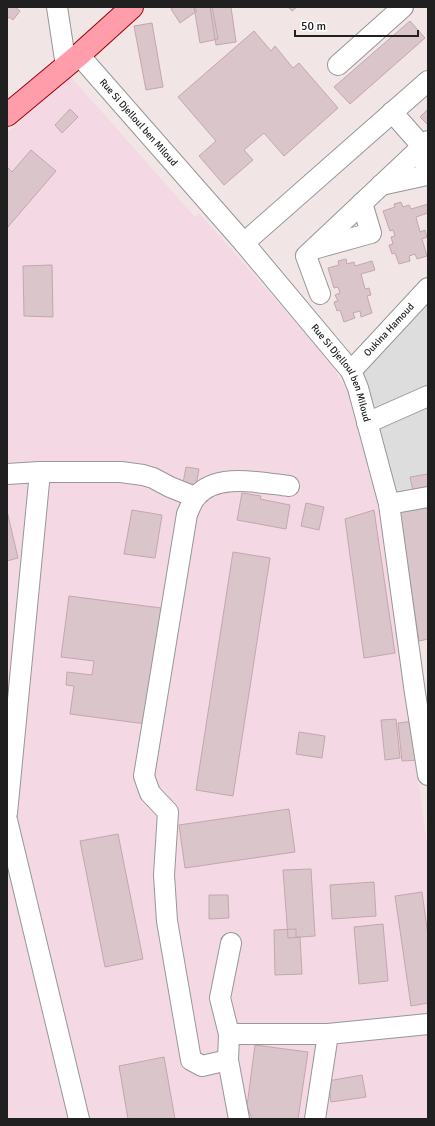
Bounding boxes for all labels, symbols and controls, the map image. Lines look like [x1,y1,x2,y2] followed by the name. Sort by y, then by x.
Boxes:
[295,12,418,38] scale bar
[301,19,326,34] text: 50 m
[97,76,180,169] street label: Rue Si Djelloul ben Miloud
[361,301,417,359] street label: Oukina Hamoud
[308,322,373,423] street label: Rue Si Djelloul ben Miloud

